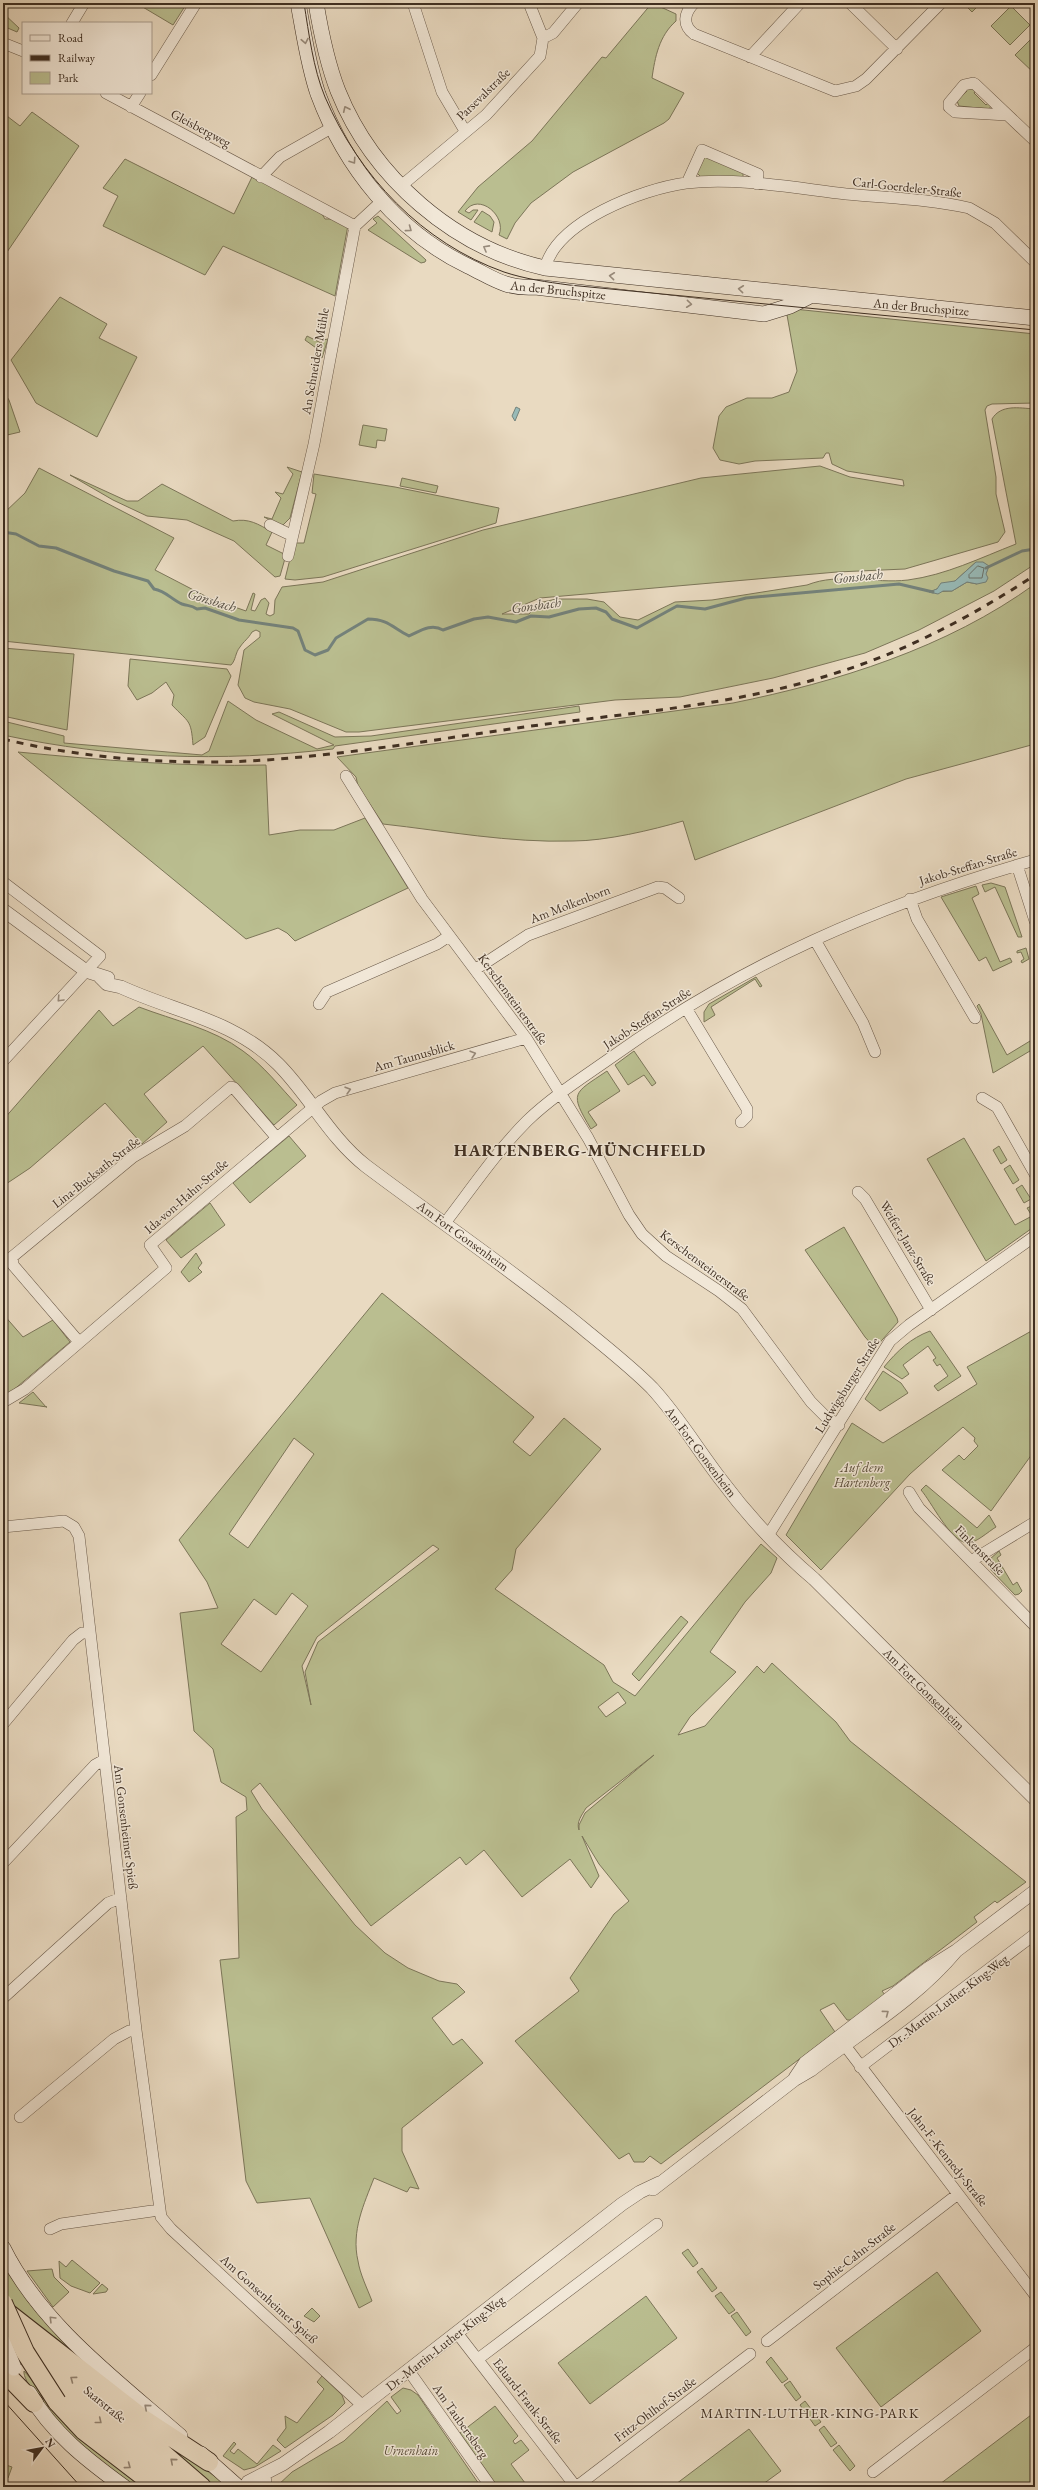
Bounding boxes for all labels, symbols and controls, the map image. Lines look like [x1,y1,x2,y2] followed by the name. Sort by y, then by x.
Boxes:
[22,22,152,94] legend
[58,30,84,46] text: Road
[300,38,309,44] one-way arrow
[58,50,96,66] text: Railway
[452,64,514,124] street label: Parsevalstraße
[58,70,79,86] text: Park
[168,105,234,151] street label: Gleisbergweg
[343,105,351,113] one-way arrow
[348,157,356,164] one-way arrow
[852,173,962,201] street label: Carl-Goerdeler-Straße
[405,224,412,231] one-way arrow
[483,245,490,253] one-way arrow
[609,271,615,280] one-way arrow
[508,276,607,303] street label: An der Bruchspitze
[738,285,744,294] one-way arrow
[871,294,970,320] street label: An der Bruchspitze
[686,299,692,308] one-way arrow
[297,306,333,417] street label: An Schneiders Mühle
[832,564,884,588] water label: Gonsbach
[185,584,239,616] water label: Gonsbach
[510,593,562,617] water label: Gonsbach
[916,843,1019,889] street label: Jakob-Steffan-Straße
[526,881,613,928] street label: Am Molkenborn
[474,950,552,1048] street label: Kerschensteinerstraße
[599,983,694,1053] street label: Jakob-Steffan-Straße
[57,994,65,1002] one-way arrow
[371,1036,457,1076] street label: Am Taunusblick
[469,1050,476,1059] one-way arrow
[344,1086,351,1095] one-way arrow
[49,1132,143,1212] street label: Lina-Bucksath-Straße
[454,1139,706,1161] district label: HARTENBERG-MÜNCHFELD
[140,1155,232,1237] street label: Ida-von-Hahn-Straße
[413,1196,512,1275] street label: Am Fort Gonsenheim
[876,1197,940,1289] street label: Weifert-Janz-Straße
[657,1226,753,1304] street label: Kerschensteinerstraße
[811,1334,883,1436] street label: Ludwigsburger Straße
[661,1402,741,1501] street label: Am Fort Gonsenheim
[833,1459,891,1491] park label: Auf dem Hartenberg
[951,1521,1009,1579] street label: Finkenstraße
[879,1644,969,1734] street label: Am Fort Gonsenheim
[110,1763,142,1891] street label: Am Gonsenheimer Spieß
[885,1950,1012,2052] street label: Dr.-Martin-Luther-King-Weg
[882,2010,889,2018] one-way arrow
[904,2103,992,2210] street label: John-F.-Kennedy-Straße
[809,2218,899,2294] street label: Sophie-Cahn-Straße
[216,2250,322,2348] street label: Am Gonsenheimer Spieß
[382,2291,508,2395] street label: Dr.-Martin-Luther-King-Weg
[49,2316,56,2324] one-way arrow
[489,2355,567,2447] street label: Eduard-Frank-Straße
[611,2373,699,2445] street label: Fritz-Ohlhof-Straße
[70,2376,77,2383] one-way arrow
[428,2380,493,2462] street label: Am Taubertsberg
[80,2382,130,2426] street label: Saarstraße
[144,2404,152,2411] one-way arrow
[701,2404,920,2422] district label: MARTIN-LUTHER-KING-PARK
[94,2416,101,2423] one-way arrow
[22,2428,62,2468] north arrow
[42,2435,59,2450] text: N
[384,2442,439,2459] park label: Urnenhain
[170,2459,178,2466] one-way arrow
[123,2461,130,2468] one-way arrow

